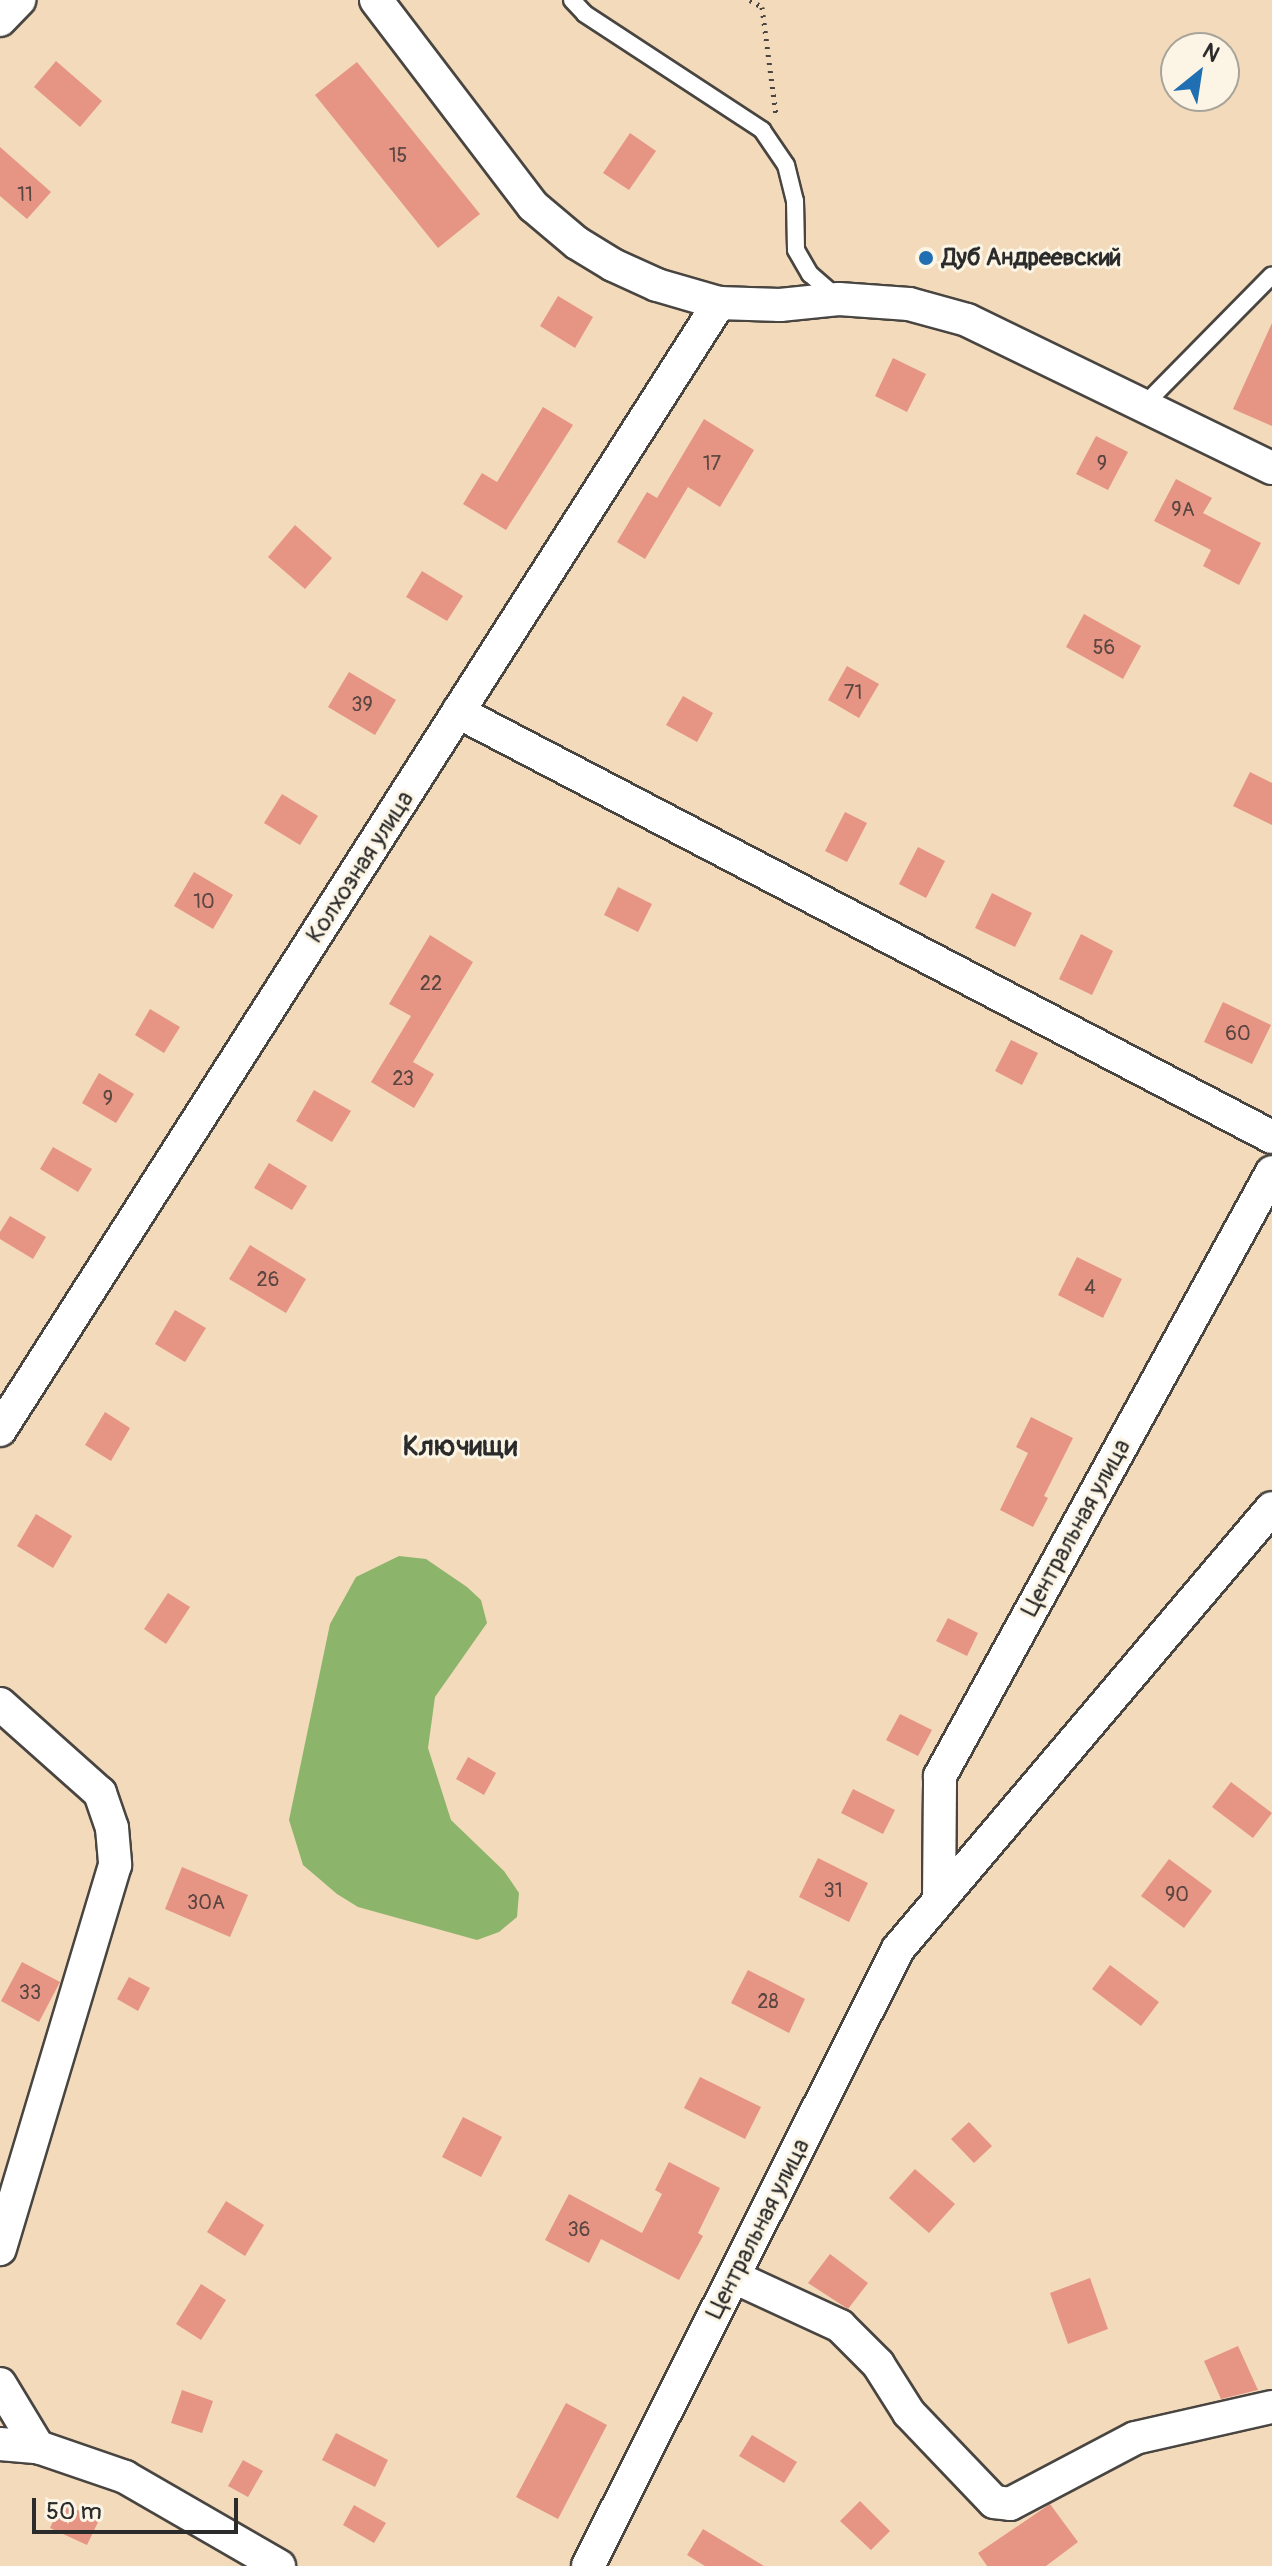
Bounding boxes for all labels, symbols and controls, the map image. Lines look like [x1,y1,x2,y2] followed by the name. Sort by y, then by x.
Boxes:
[1160,32,1240,112] north arrow
[1198,37,1224,69] text: N
[389,143,407,167] house number: 15
[17,182,33,206] house number: 11
[942,244,1121,272] place label: Дуб Андреевский
[917,249,935,267] marker: Дуб Андреевский
[703,451,721,475] house number: 17
[1097,451,1107,475] house number: 9
[1171,497,1195,521] house number: 9А
[1093,635,1115,659] house number: 56
[844,680,862,704] house number: 71
[351,692,373,716] house number: 39
[300,786,420,948] street label: Колхозная улица
[193,889,215,913] house number: 10
[420,971,442,995] house number: 22
[1225,1021,1251,1045] house number: 60
[392,1066,414,1090] house number: 23
[103,1086,113,1110] house number: 9
[257,1267,279,1291] house number: 26
[1084,1275,1096,1299] house number: 4
[403,1430,517,1464] district label: Ключищи
[1015,1434,1137,1622] street label: Центральная улица
[824,1878,842,1902] house number: 31
[1165,1882,1189,1906] house number: 90
[187,1890,225,1914] house number: 30А
[19,1980,41,2004] house number: 33
[757,1989,779,2013] house number: 28
[700,2134,816,2324] street label: Центральная улица
[568,2217,590,2241] house number: 36
[36,2482,242,2532] scale bar
[46,2497,102,2526] text: 50 m

